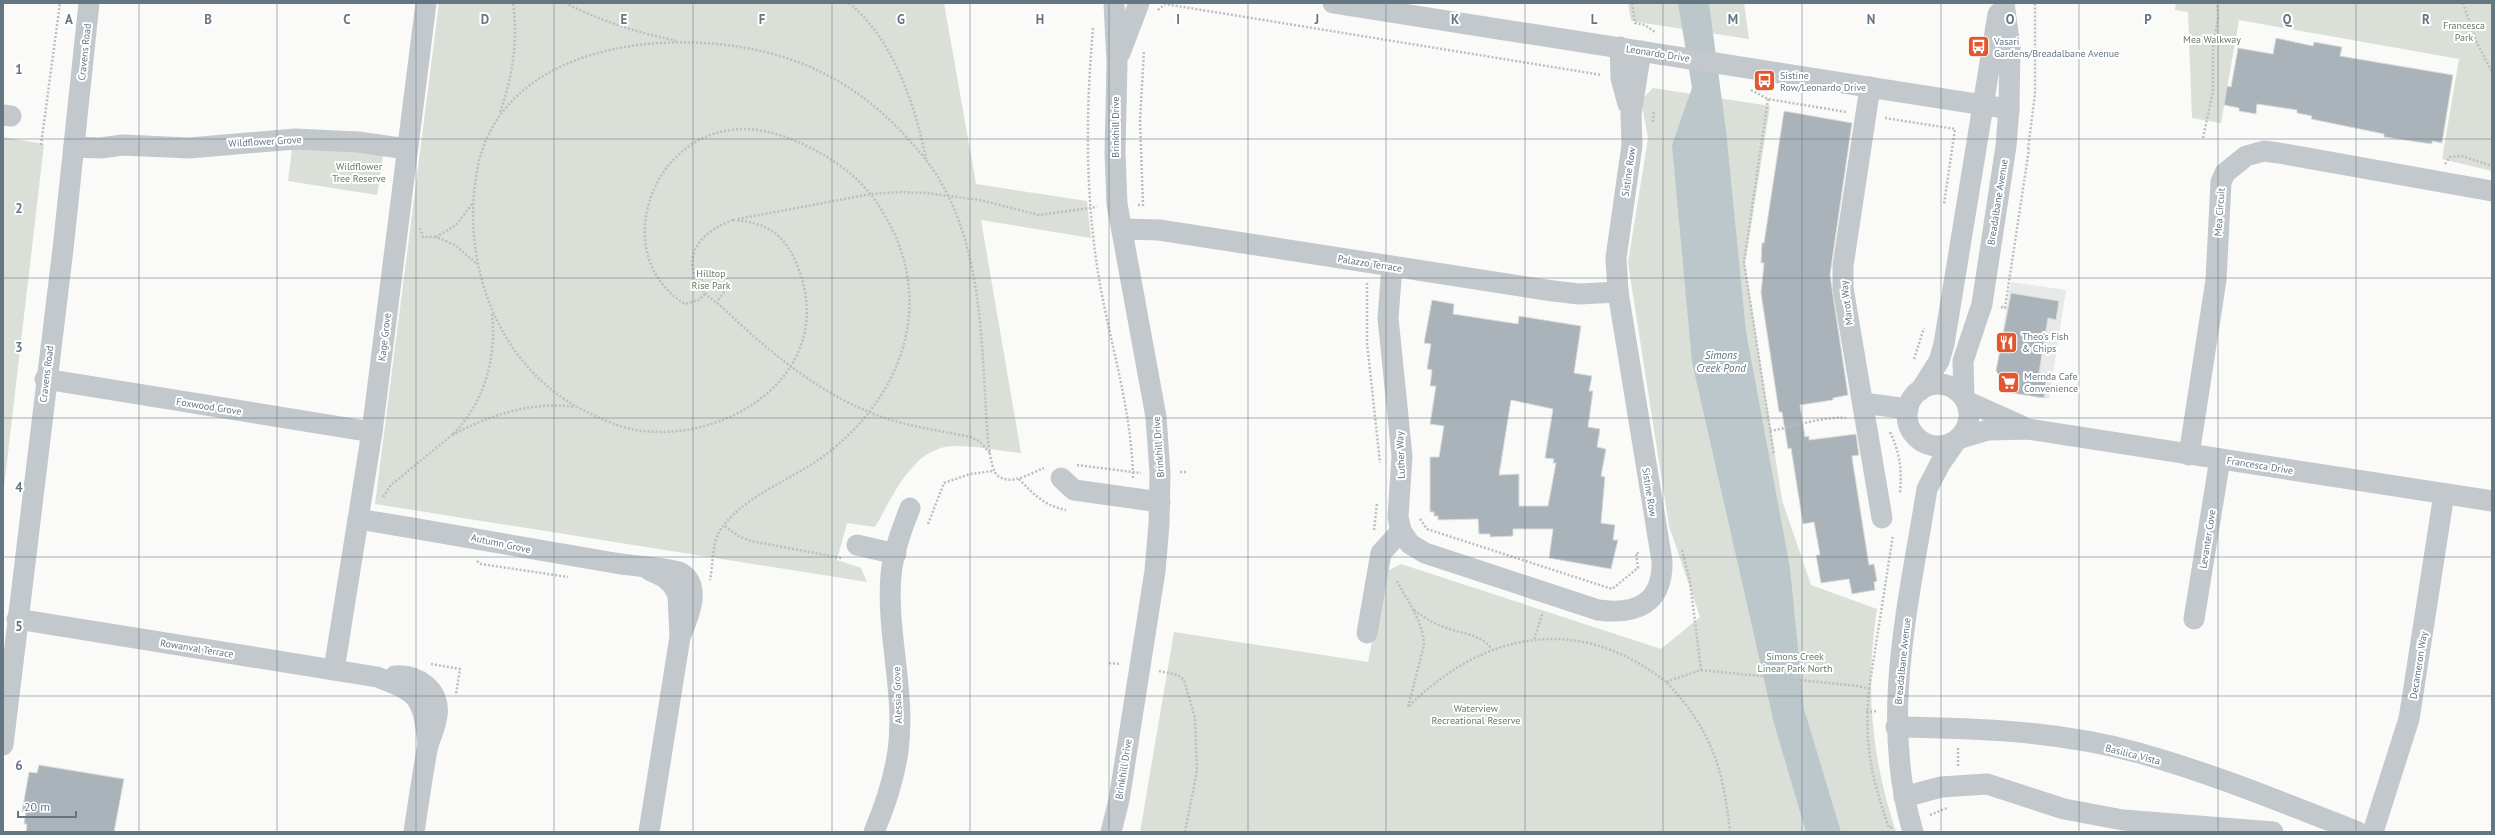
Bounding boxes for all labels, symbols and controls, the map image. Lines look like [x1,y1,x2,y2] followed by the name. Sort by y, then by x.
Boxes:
[65,11,73,28] text: A
[204,11,212,28] text: B
[343,11,351,28] text: C
[481,11,489,28] text: D
[621,11,628,28] text: E
[759,11,766,28] text: F
[897,11,905,28] text: G
[1036,11,1044,28] text: H
[1176,11,1180,28] text: I
[1314,11,1319,28] text: J
[1451,11,1459,28] text: K
[1591,11,1598,28] text: L
[1728,11,1738,28] text: M
[1867,11,1875,28] text: N
[2006,11,2015,28] text: O
[2144,11,2152,28] text: P
[2283,11,2293,28] text: Q
[2422,11,2430,28] text: R
[2443,19,2485,44] park label: Francesca Park
[75,23,94,81] street label: Cravens Road
[2183,33,2241,46] park label: Mea Walkway
[1965,34,1991,60] bus stop icon: Vasari Gardens/Breadalbane Avenue
[1993,35,2119,60] place label: Vasari Gardens/Breadalbane Avenue
[1625,42,1691,65] street label: Leonardo Drive
[15,61,23,78] text: 1
[1751,68,1777,94] bus stop icon: Sistine Row/Leonardo Drive
[1780,69,1866,94] place label: Sistine Row/Leonardo Drive
[1109,96,1122,158] street label: Brinkhill Drive
[228,133,302,150] street label: Wildflower Grove
[1619,146,1638,198] street label: Sistine Row
[1984,158,2011,246] street label: Breadalbane Avenue
[332,160,386,185] park label: Wildflower Tree Reserve
[2211,187,2228,237] street label: Mea Circuit
[15,200,23,217] text: 2
[1337,252,1403,275] street label: Palazzo Terrace
[692,267,731,292] park label: Hilltop Rise Park
[1837,279,1856,326] street label: Marot Way
[375,312,394,362] street label: Kage Grove
[1993,329,2019,355] restaurant icon: Theo's Fish & Chips
[2022,330,2069,355] place label: Theo's Fish & Chips
[15,339,23,356] text: 3
[37,345,56,403] street label: Cravens Road
[1696,348,1746,375] water label: Simons Creek Pond
[1996,369,2022,395] supermarket icon: Mernda Cafe Convenience
[2024,370,2078,395] place label: Mernda Cafe Convenience
[175,395,243,418] street label: Foxwood Grove
[1150,416,1167,478] street label: Brinkhill Drive
[1393,431,1408,479] street label: Luther Way
[2226,454,2294,477] street label: Francesca Drive
[1639,467,1660,518] street label: Sistine Row
[15,479,23,496] text: 4
[2196,509,2219,569] street label: Levanter Cove
[470,531,532,556] street label: Autumn Grove
[1891,617,1914,705] street label: Breadalbane Avenue
[15,618,23,635] text: 5
[2407,630,2430,700] street label: Decameron Way
[159,636,234,661] street label: Rowanval Terrace
[1758,650,1832,675] park label: Simons Creek Linear Park North
[890,666,905,724] street label: Alessia Grove
[1432,702,1520,727] park label: Waterview Recreational Reserve
[1112,738,1135,800] street label: Brinkhill Drive
[2104,741,2162,768] street label: Basilica Vista
[15,757,23,774] text: 6
[18,793,76,819] scale bar
[24,799,50,814] text: 20 m

